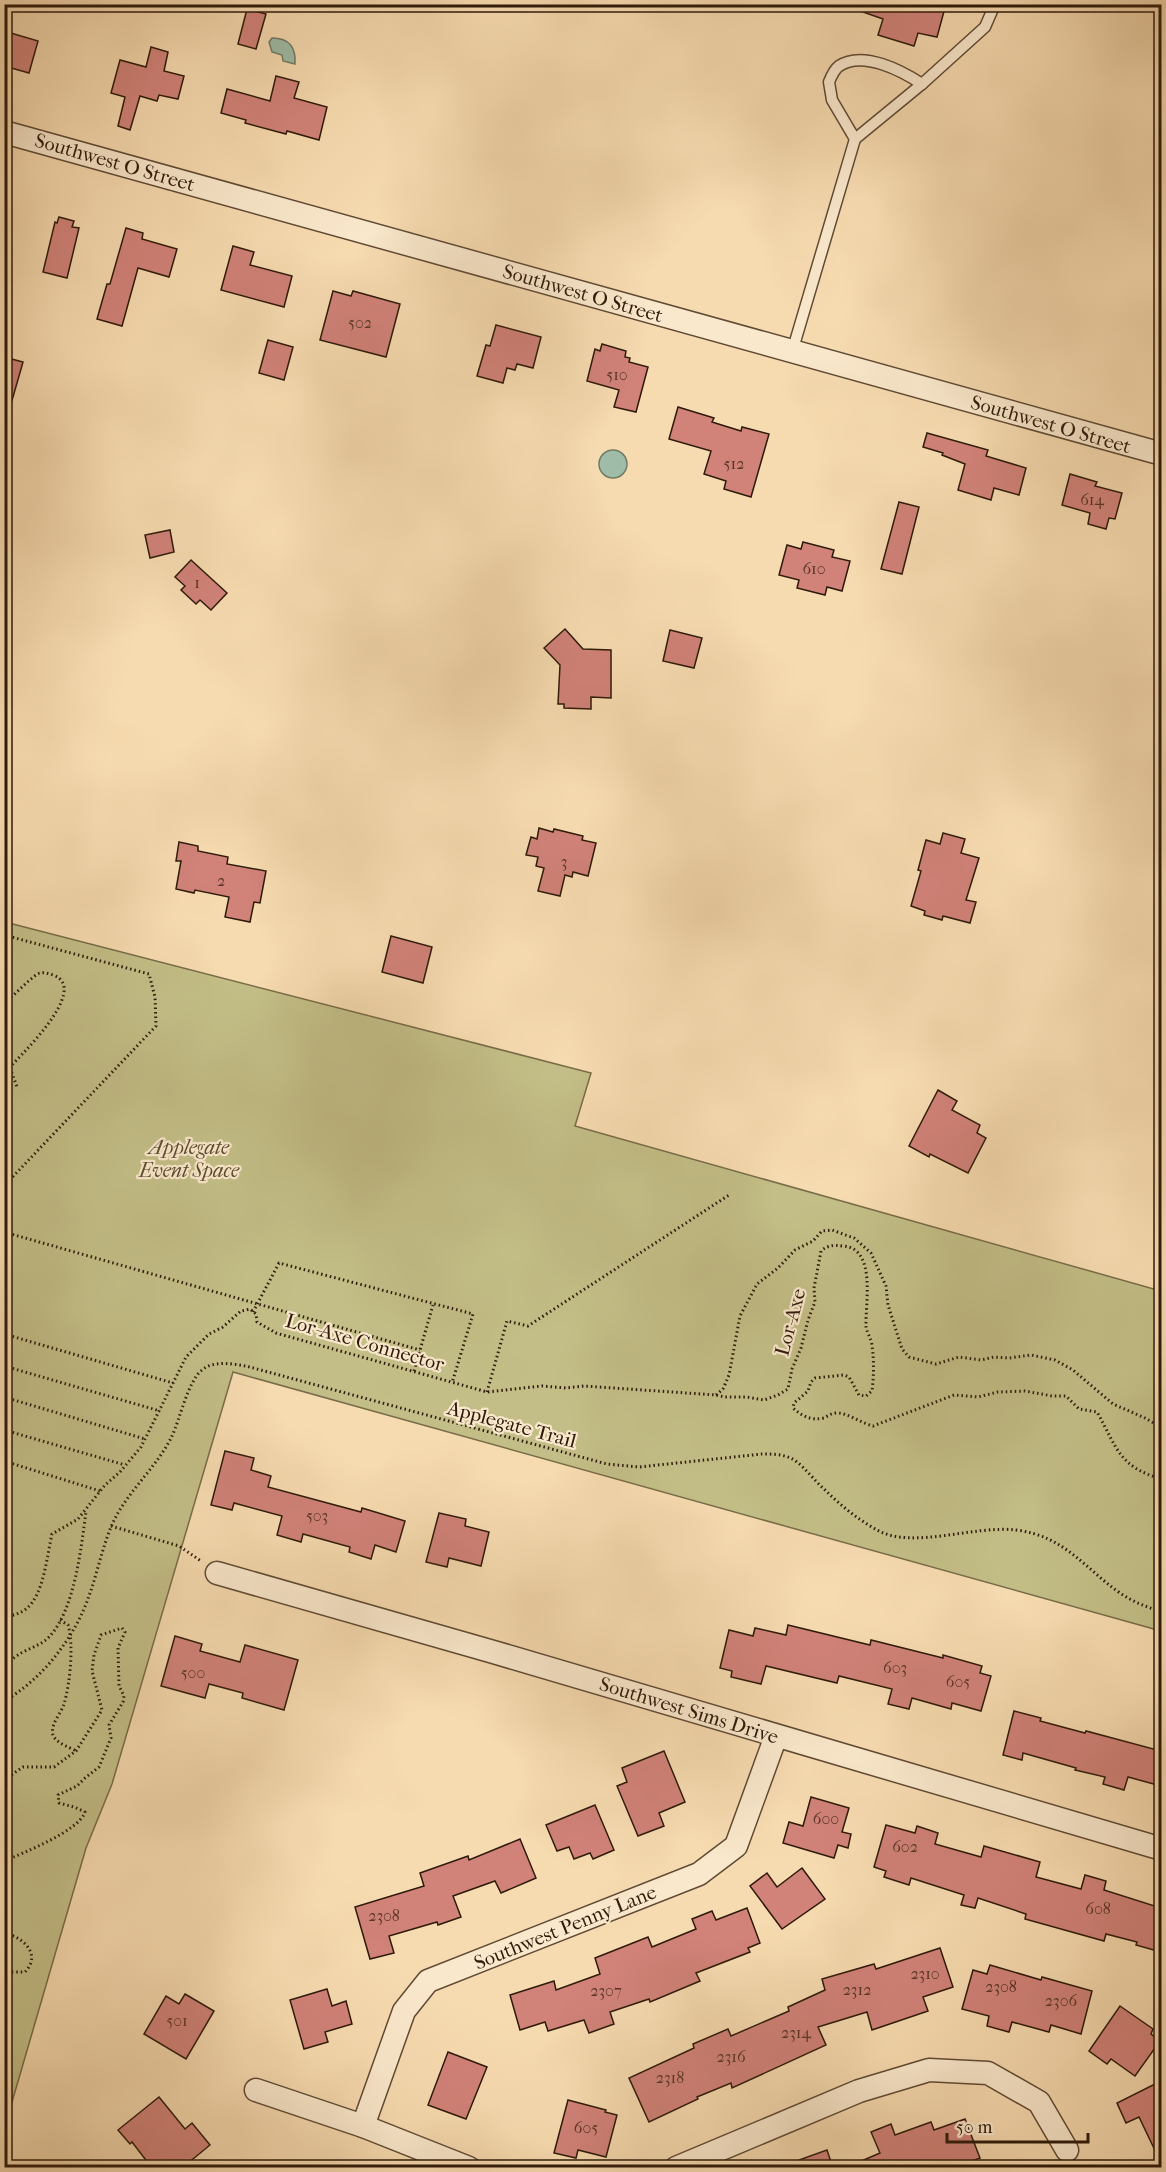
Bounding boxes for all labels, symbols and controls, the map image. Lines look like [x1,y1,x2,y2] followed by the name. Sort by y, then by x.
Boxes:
[32,129,198,196] street label: Southwest O Street
[500,260,666,327] street label: Southwest O Street
[348,313,372,332] house number: 502
[606,365,628,384] house number: 510
[968,391,1134,458] street label: Southwest O Street
[724,454,744,473] house number: 512
[1080,490,1104,509] house number: 614
[802,559,826,578] house number: 610
[194,573,200,592] house number: 1
[561,852,567,871] house number: 3
[217,871,225,890] house number: 2
[138,1136,240,1182] park label: Applegate Event Space
[770,1286,811,1358] street label: Lor-Axe
[283,1309,447,1376] street label: Lor-Axe Connector
[444,1396,579,1453] street label: Applegate Trail
[306,1506,328,1525] house number: 503
[883,1658,907,1677] house number: 603
[181,1663,205,1682] house number: 500
[597,1672,781,1749] street label: Southwest Sims Drive
[946,1672,970,1691] house number: 605
[813,1809,839,1828] house number: 600
[892,1837,918,1856] house number: 602
[471,1880,660,1975] street label: Southwest Penny Lane
[1085,1899,1111,1918] house number: 608
[368,1906,400,1925] house number: 2308
[910,1964,940,1983] house number: 2310
[985,1977,1017,1996] house number: 2308
[843,1980,871,1999] house number: 2312
[590,1981,622,2000] house number: 2307
[1045,1991,1077,2010] house number: 2306
[166,2011,188,2030] house number: 501
[781,2023,812,2042] house number: 2314
[716,2047,746,2066] house number: 2316
[656,2068,684,2087] house number: 2318
[947,2106,1088,2144] scale bar
[956,2117,993,2138] text: 50 m
[574,2118,598,2137] house number: 605

